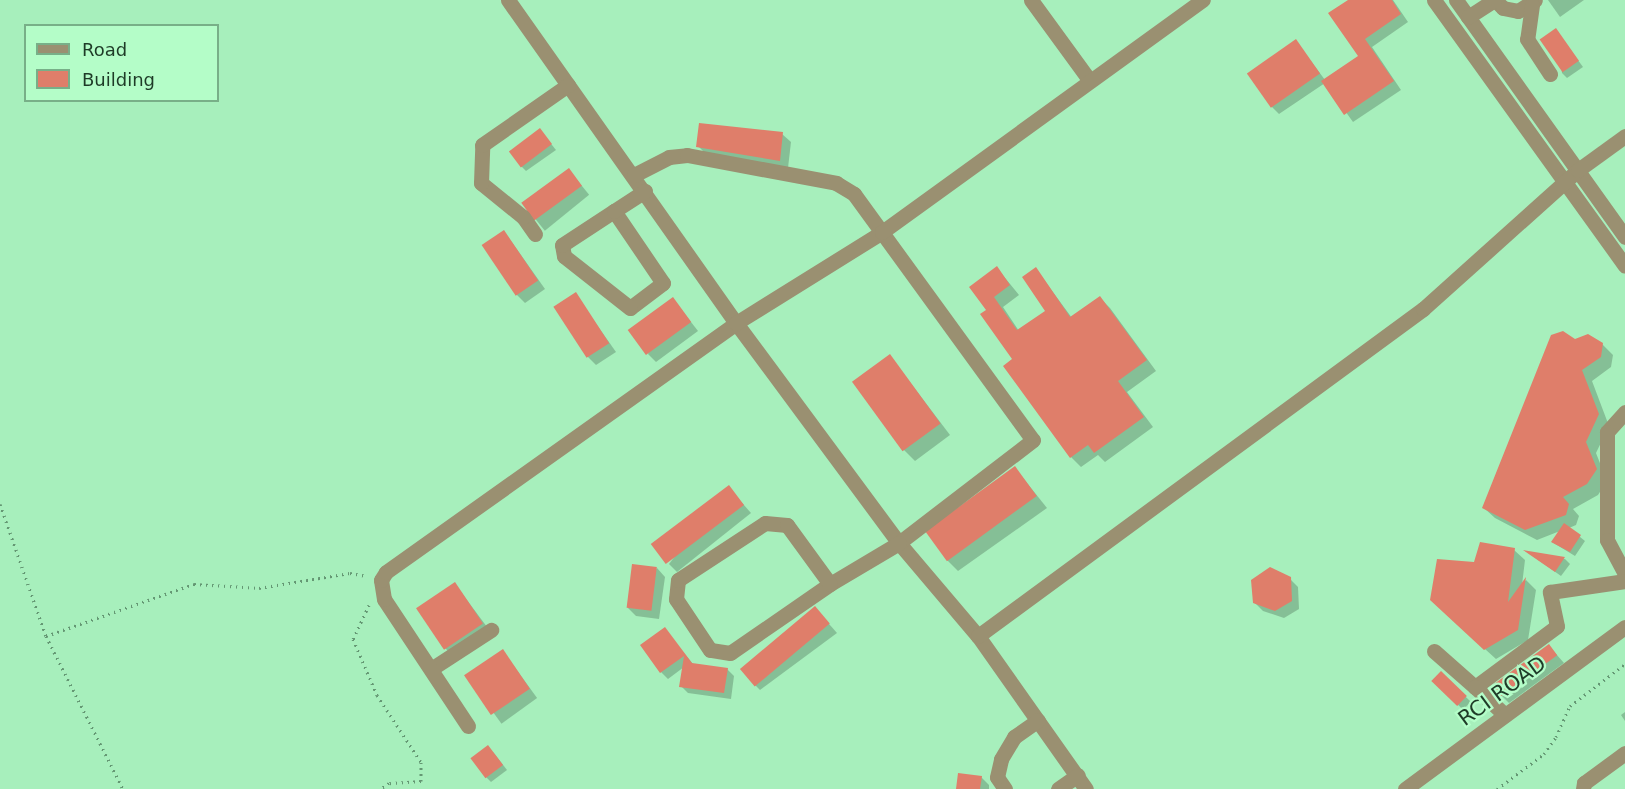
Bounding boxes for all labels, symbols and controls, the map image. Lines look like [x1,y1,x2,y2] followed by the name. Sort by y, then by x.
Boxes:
[24,24,219,102] legend
[82,39,127,60] text: Road
[82,69,155,90] text: Building
[1453,651,1551,731] street label: RCI ROAD

